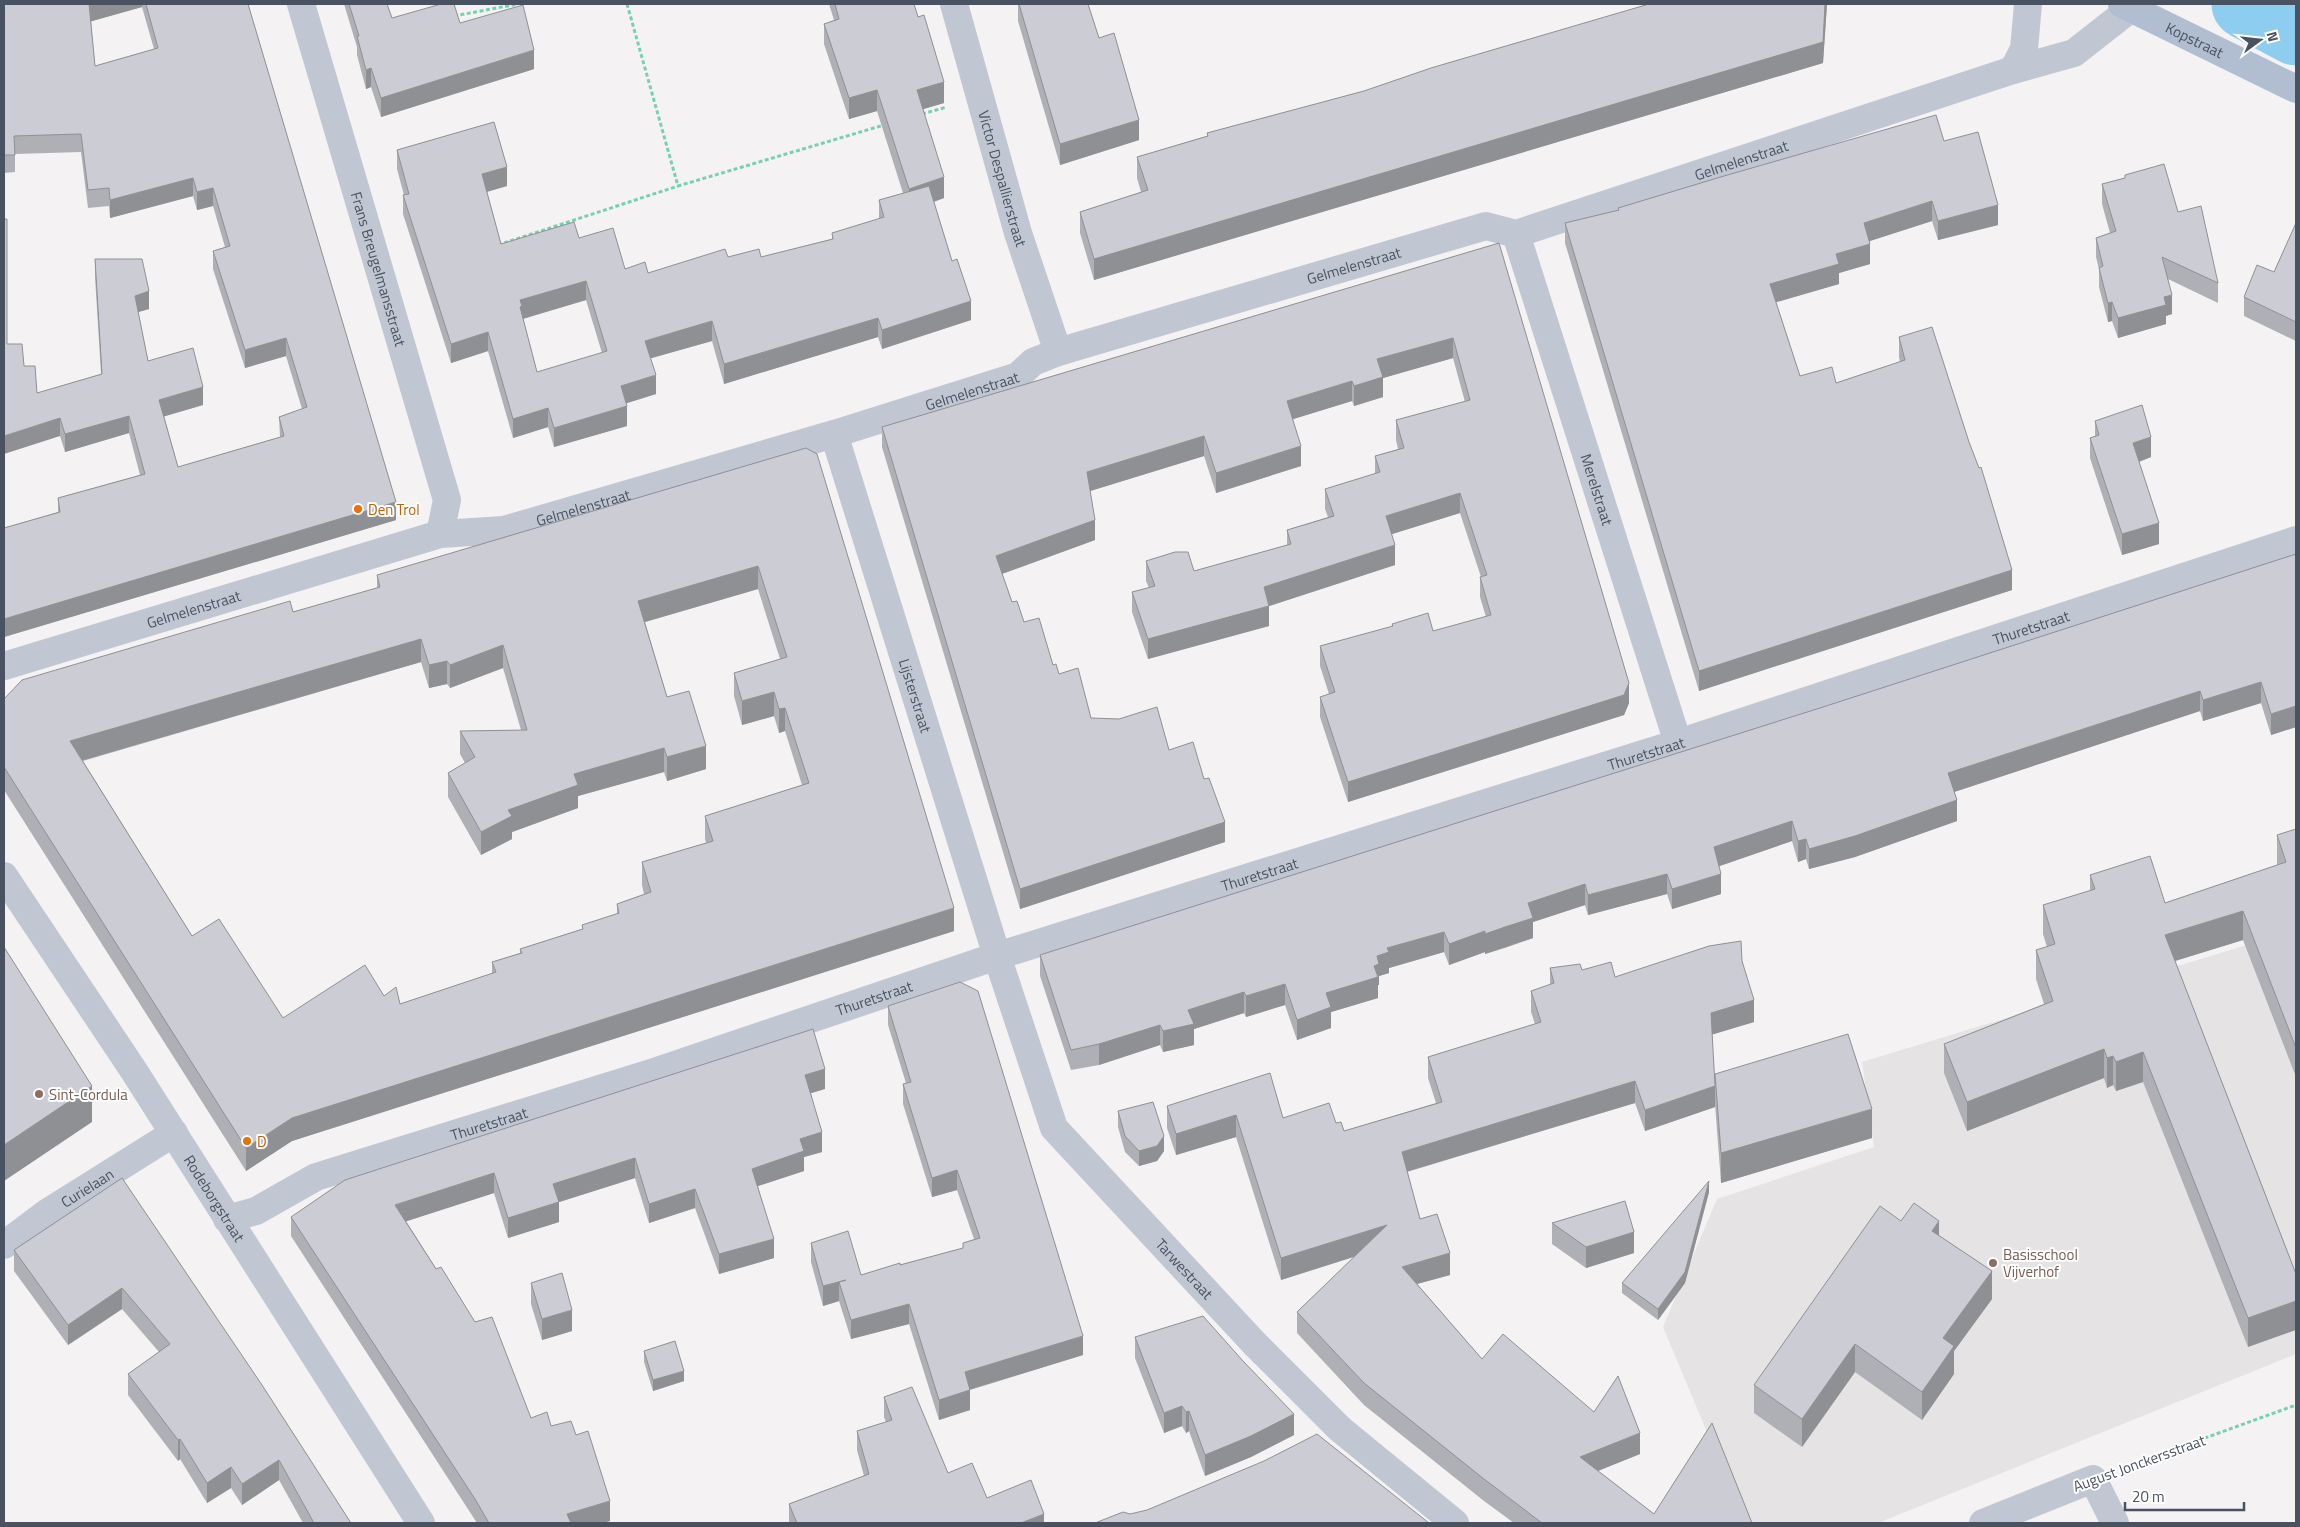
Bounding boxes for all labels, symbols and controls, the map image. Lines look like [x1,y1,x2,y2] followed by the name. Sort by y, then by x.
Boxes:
[2235,15,2285,65] north arrow
[2162,16,2228,64] street label: Kopstraat
[2262,29,2284,44] text: N
[973,107,1033,250] street label: Victor Despallierstraat
[1691,133,1792,186] street label: Gelmelenstraat
[345,189,413,350] street label: Frans Breugelmansstraat
[1304,240,1404,290] street label: Gelmelenstraat
[922,365,1023,416] street label: Gelmelenstraat
[1575,451,1620,529] street label: Merelstraat
[533,482,634,532] street label: Gelmelenstraat
[368,498,420,521] place label: Den Trol
[352,503,364,515] marker: Den Trol
[144,583,244,634] street label: Gelmelenstraat
[1989,604,2073,650] street label: Thuretstraat
[893,656,938,736] street label: Lijsterstraat
[1605,730,1688,776] street label: Thuretstraat
[1218,851,1301,897] street label: Thuretstraat
[832,974,916,1021] street label: Thuretstraat
[49,1083,128,1106] place label: Sint-Cordula
[33,1088,45,1100] marker: Sint-Cordula
[447,1100,531,1146] street label: Thuretstraat
[257,1130,267,1153] place label: D
[241,1135,253,1147] marker: D
[179,1150,251,1247] street label: Rodeborgstraat
[56,1162,118,1213] street label: Curielaan
[1150,1233,1220,1305] street label: Tarwestraat
[2003,1243,2078,1283] place label: Basisschool Vijverhof
[1987,1257,1999,1269] marker: Basisschool Vijverhof
[2070,1428,2209,1498] street label: August Jonckersstraat
[2125,1480,2244,1512] scale bar
[2132,1485,2165,1508] text: 20 m

